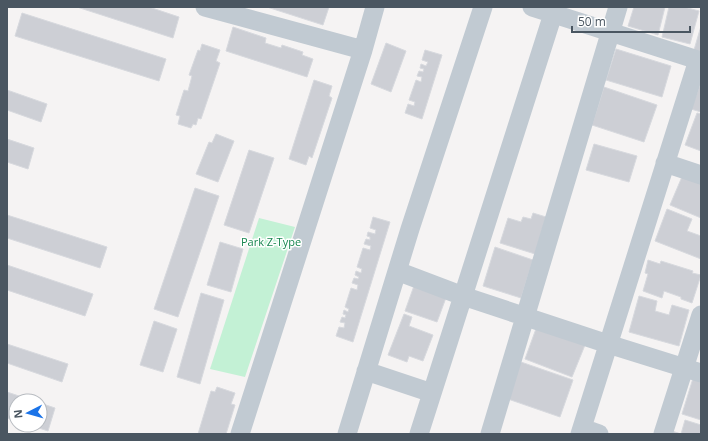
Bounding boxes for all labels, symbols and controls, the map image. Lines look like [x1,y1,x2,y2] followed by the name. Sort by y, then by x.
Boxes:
[572,8,690,34] scale bar
[578,13,606,30] text: 50 m
[241,234,301,249] park label: Park Z-Type
[8,393,48,433] north arrow
[10,409,25,419] text: N

